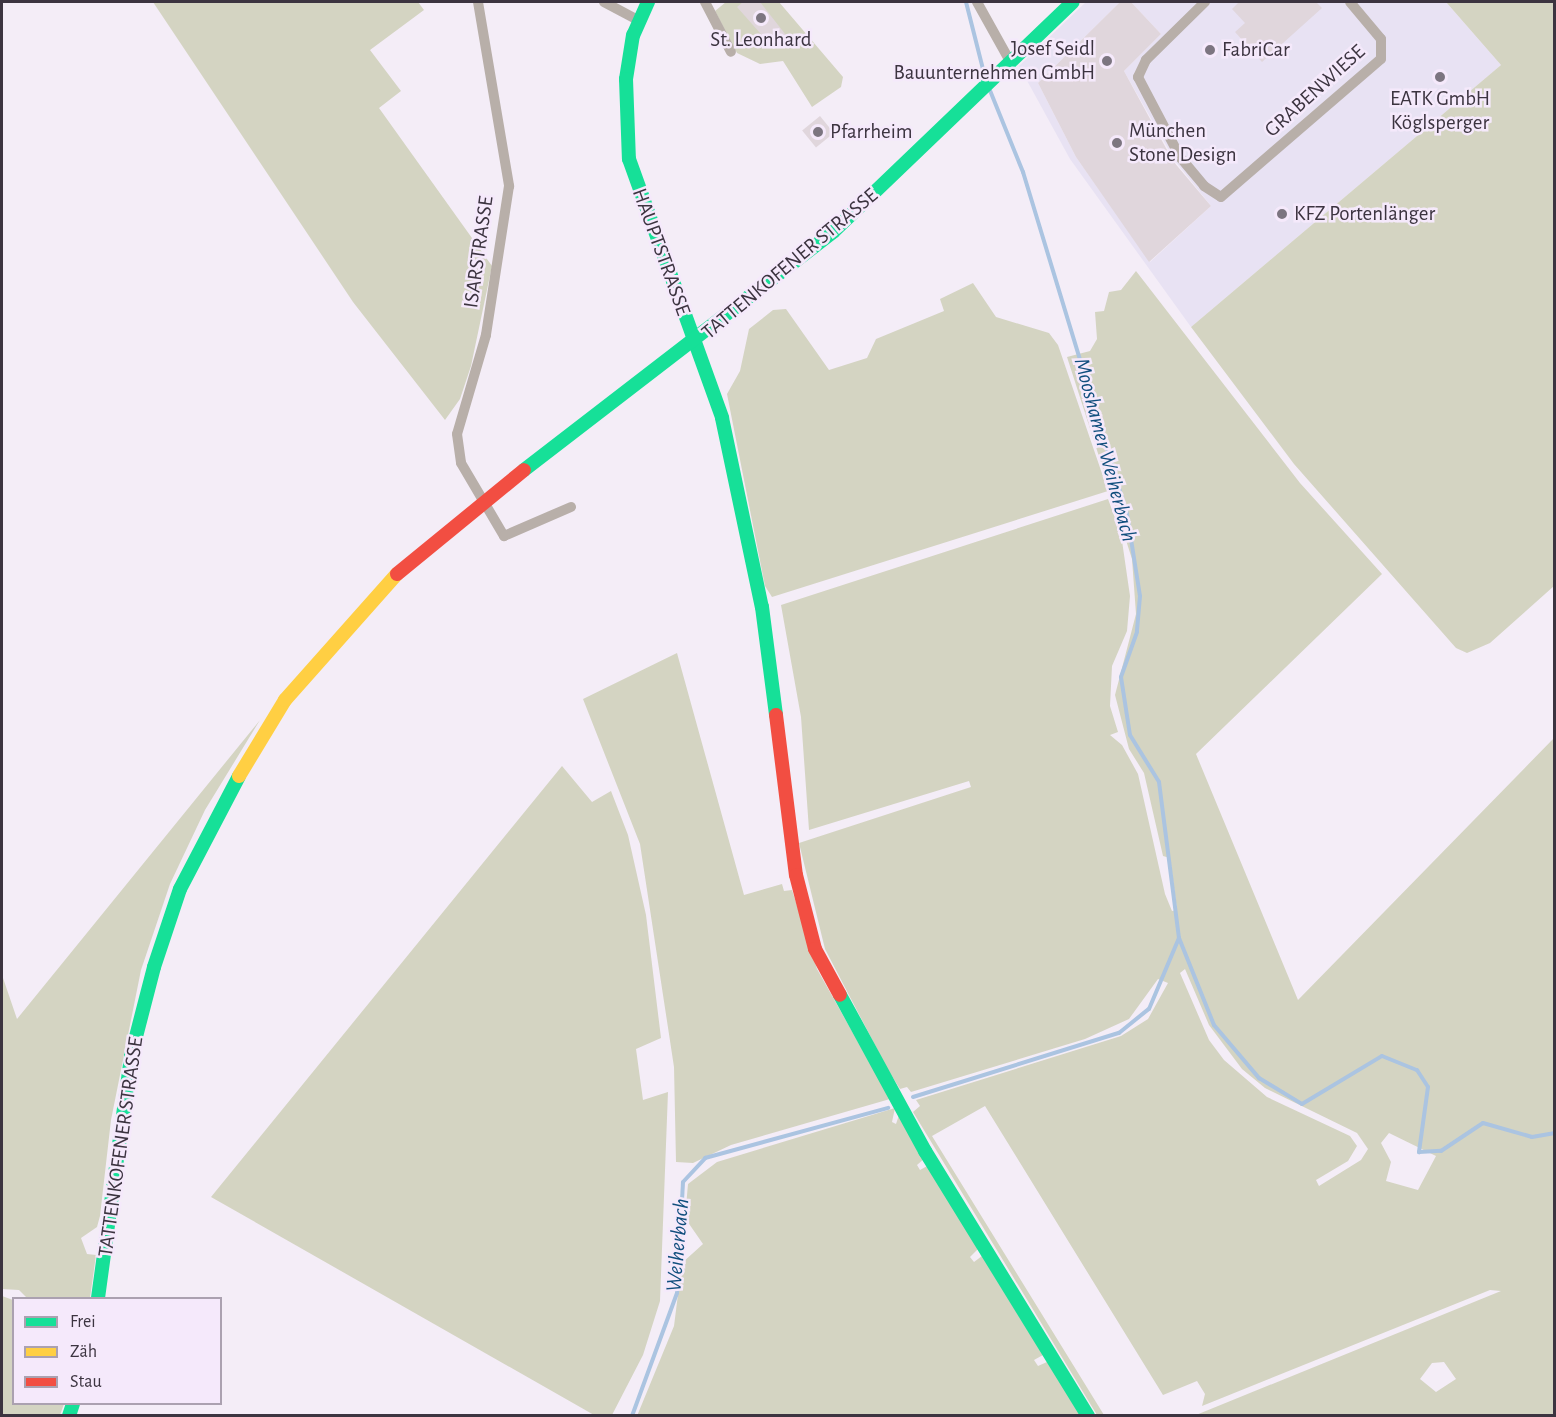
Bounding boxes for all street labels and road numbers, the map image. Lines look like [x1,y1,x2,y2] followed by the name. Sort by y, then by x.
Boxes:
[1260,39,1370,143] street label: GRABENWIESE
[697,183,883,345] street label: TATTENKOFENER STRASSE
[626,185,696,319] street label: HAUPTSTRASSE
[459,194,499,310] street label: ISARSTRASSE
[93,1035,149,1259] street label: TATTENKOFENER STRASSE

